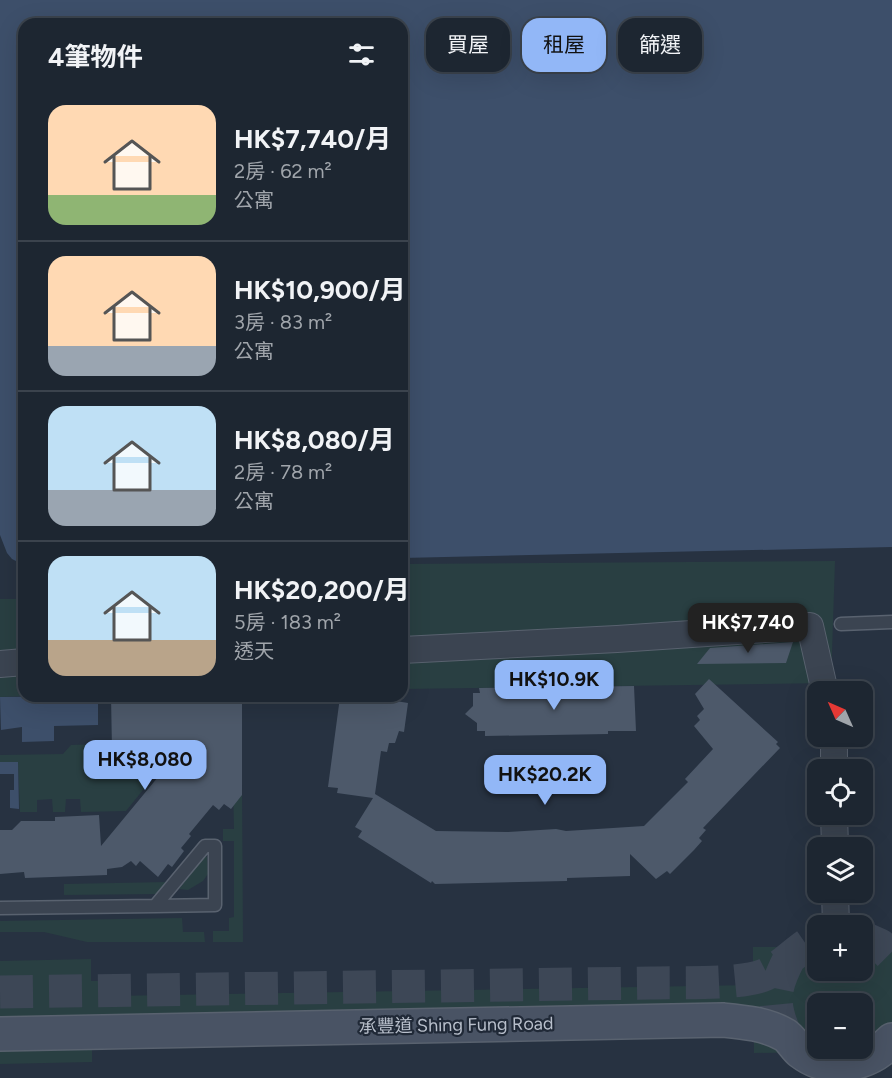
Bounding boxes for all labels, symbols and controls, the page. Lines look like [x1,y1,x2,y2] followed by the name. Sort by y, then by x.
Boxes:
[426,18,510,72] chip: 買屋
[522,18,606,72] chip: 租屋
[618,18,702,72] chip: 篩選
[345,38,378,71] icon: filters
[48,41,142,73] text: 4筆物件
[234,123,391,155] text: HK$7,740/月
[96,129,168,201] icon: home
[234,159,332,183] text: 2房 · 62 m²
[234,188,274,212] text: 公寓
[234,274,406,306] text: HK$10,900/月
[96,280,168,352] icon: home
[234,310,332,334] text: 3房 · 83 m²
[234,339,274,363] text: 公寓
[234,424,395,456] text: HK$8,080/月
[96,430,168,502] icon: home
[234,460,332,484] text: 2房 · 78 m²
[234,489,274,513] text: 公寓
[234,574,410,606] text: HK$20,200/月
[96,580,168,652] icon: home
[686,603,810,654] pin: HK$7,740
[234,610,341,634] text: 5房 · 183 m²
[702,610,794,634] text: HK$7,740
[234,639,274,663] text: 透天
[492,660,616,711] pin: HK$10.9K
[509,667,599,691] text: HK$10.9K
[807,681,873,747] north arrow
[807,681,873,1059] map controls
[83,740,207,791] pin: HK$8,080
[98,747,192,771] text: HK$8,080
[483,755,607,806] pin: HK$20.2K
[807,759,873,825] button: locate
[498,762,592,786] text: HK$20.2K
[807,837,873,903] button: layers
[807,915,873,981] button: +
[807,993,873,1059] button: −
[358,1012,554,1038] street label: 承豐道 Shing Fung Road

